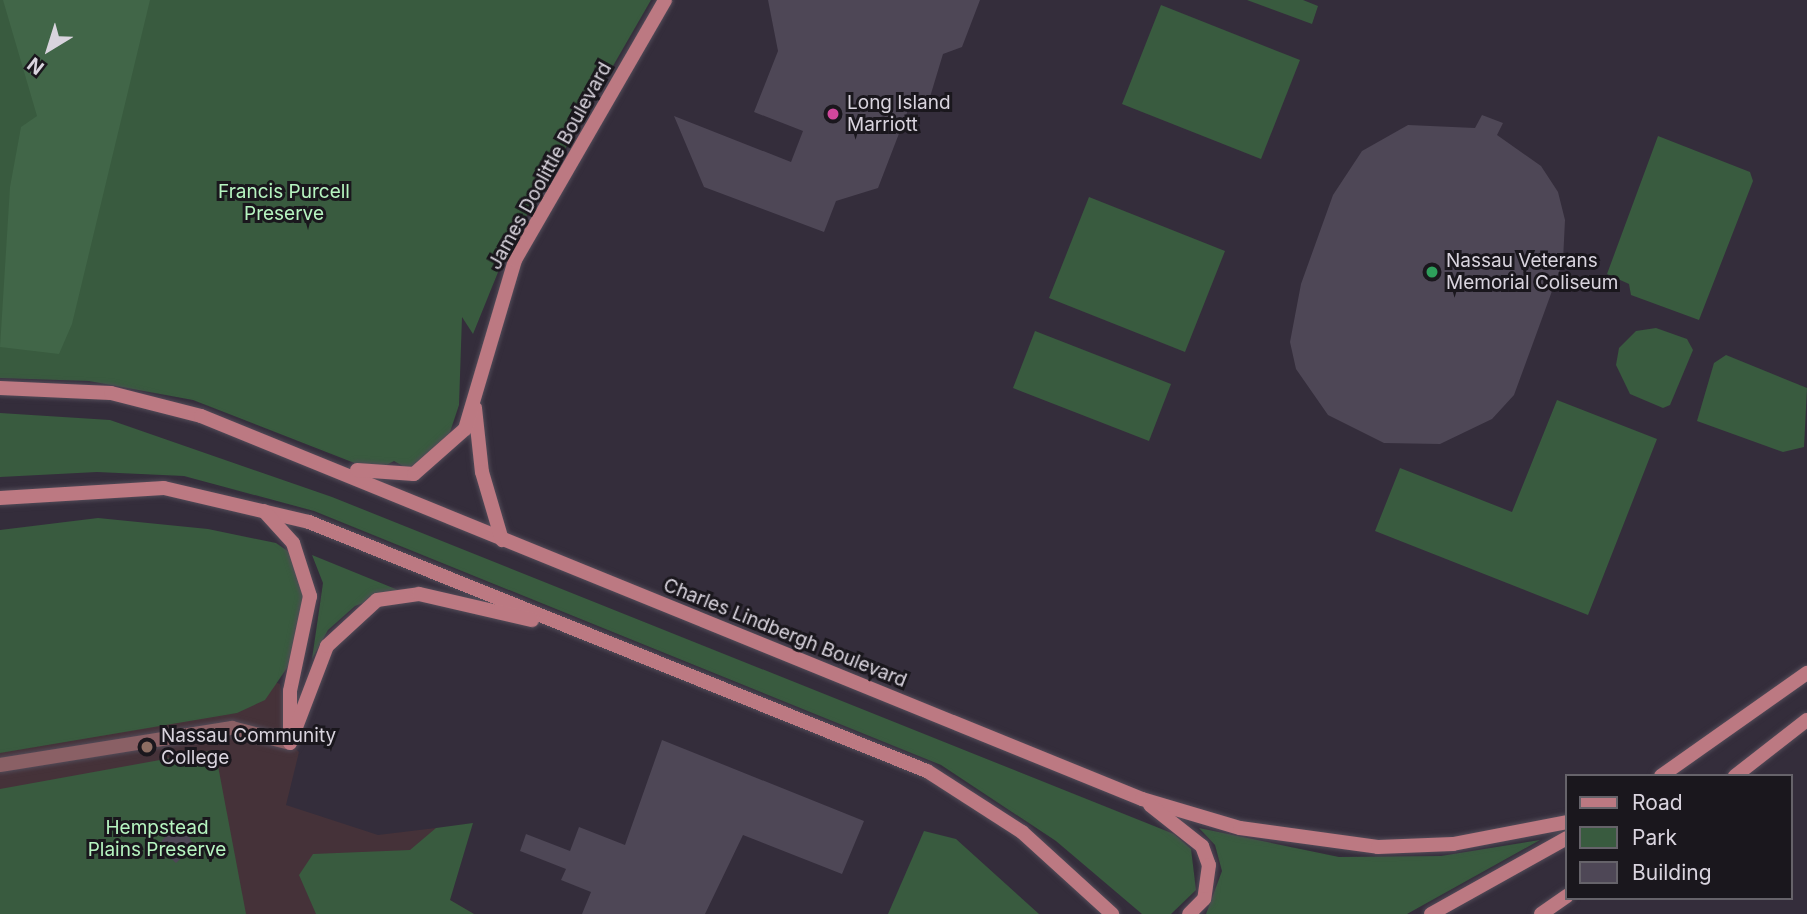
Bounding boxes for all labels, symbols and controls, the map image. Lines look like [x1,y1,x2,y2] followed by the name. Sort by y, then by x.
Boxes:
[14,14,84,84] north arrow
[23,52,49,79] text: N
[483,58,617,274] street label: James Doolittle Boulevard
[847,92,951,136] place label: Long Island Marriott
[825,106,841,122] marker: Long Island Marriott
[218,181,350,225] park label: Francis Purcell Preserve
[1446,250,1618,294] place label: Nassau Veterans Memorial Coliseum
[1424,264,1440,280] marker: Nassau Veterans Memorial Coliseum
[660,574,910,692] street label: Charles Lindbergh Boulevard
[161,725,336,769] place label: Nassau Community College
[139,739,155,755] marker: Nassau Community College
[1566,774,1793,900] legend
[1632,790,1683,815] text: Road
[88,817,226,861] park label: Hempstead Plains Preserve
[1632,825,1677,850] text: Park
[1632,860,1712,885] text: Building

